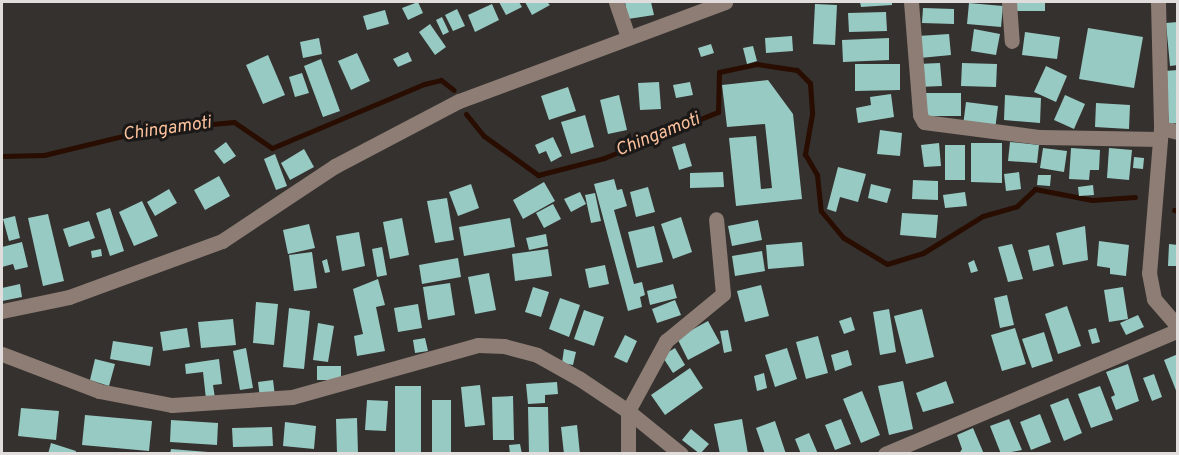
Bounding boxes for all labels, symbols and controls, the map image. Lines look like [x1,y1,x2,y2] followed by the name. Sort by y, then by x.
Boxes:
[613,109,703,163] water label: Chingamoti
[121,113,213,147] water label: Chingamoti

